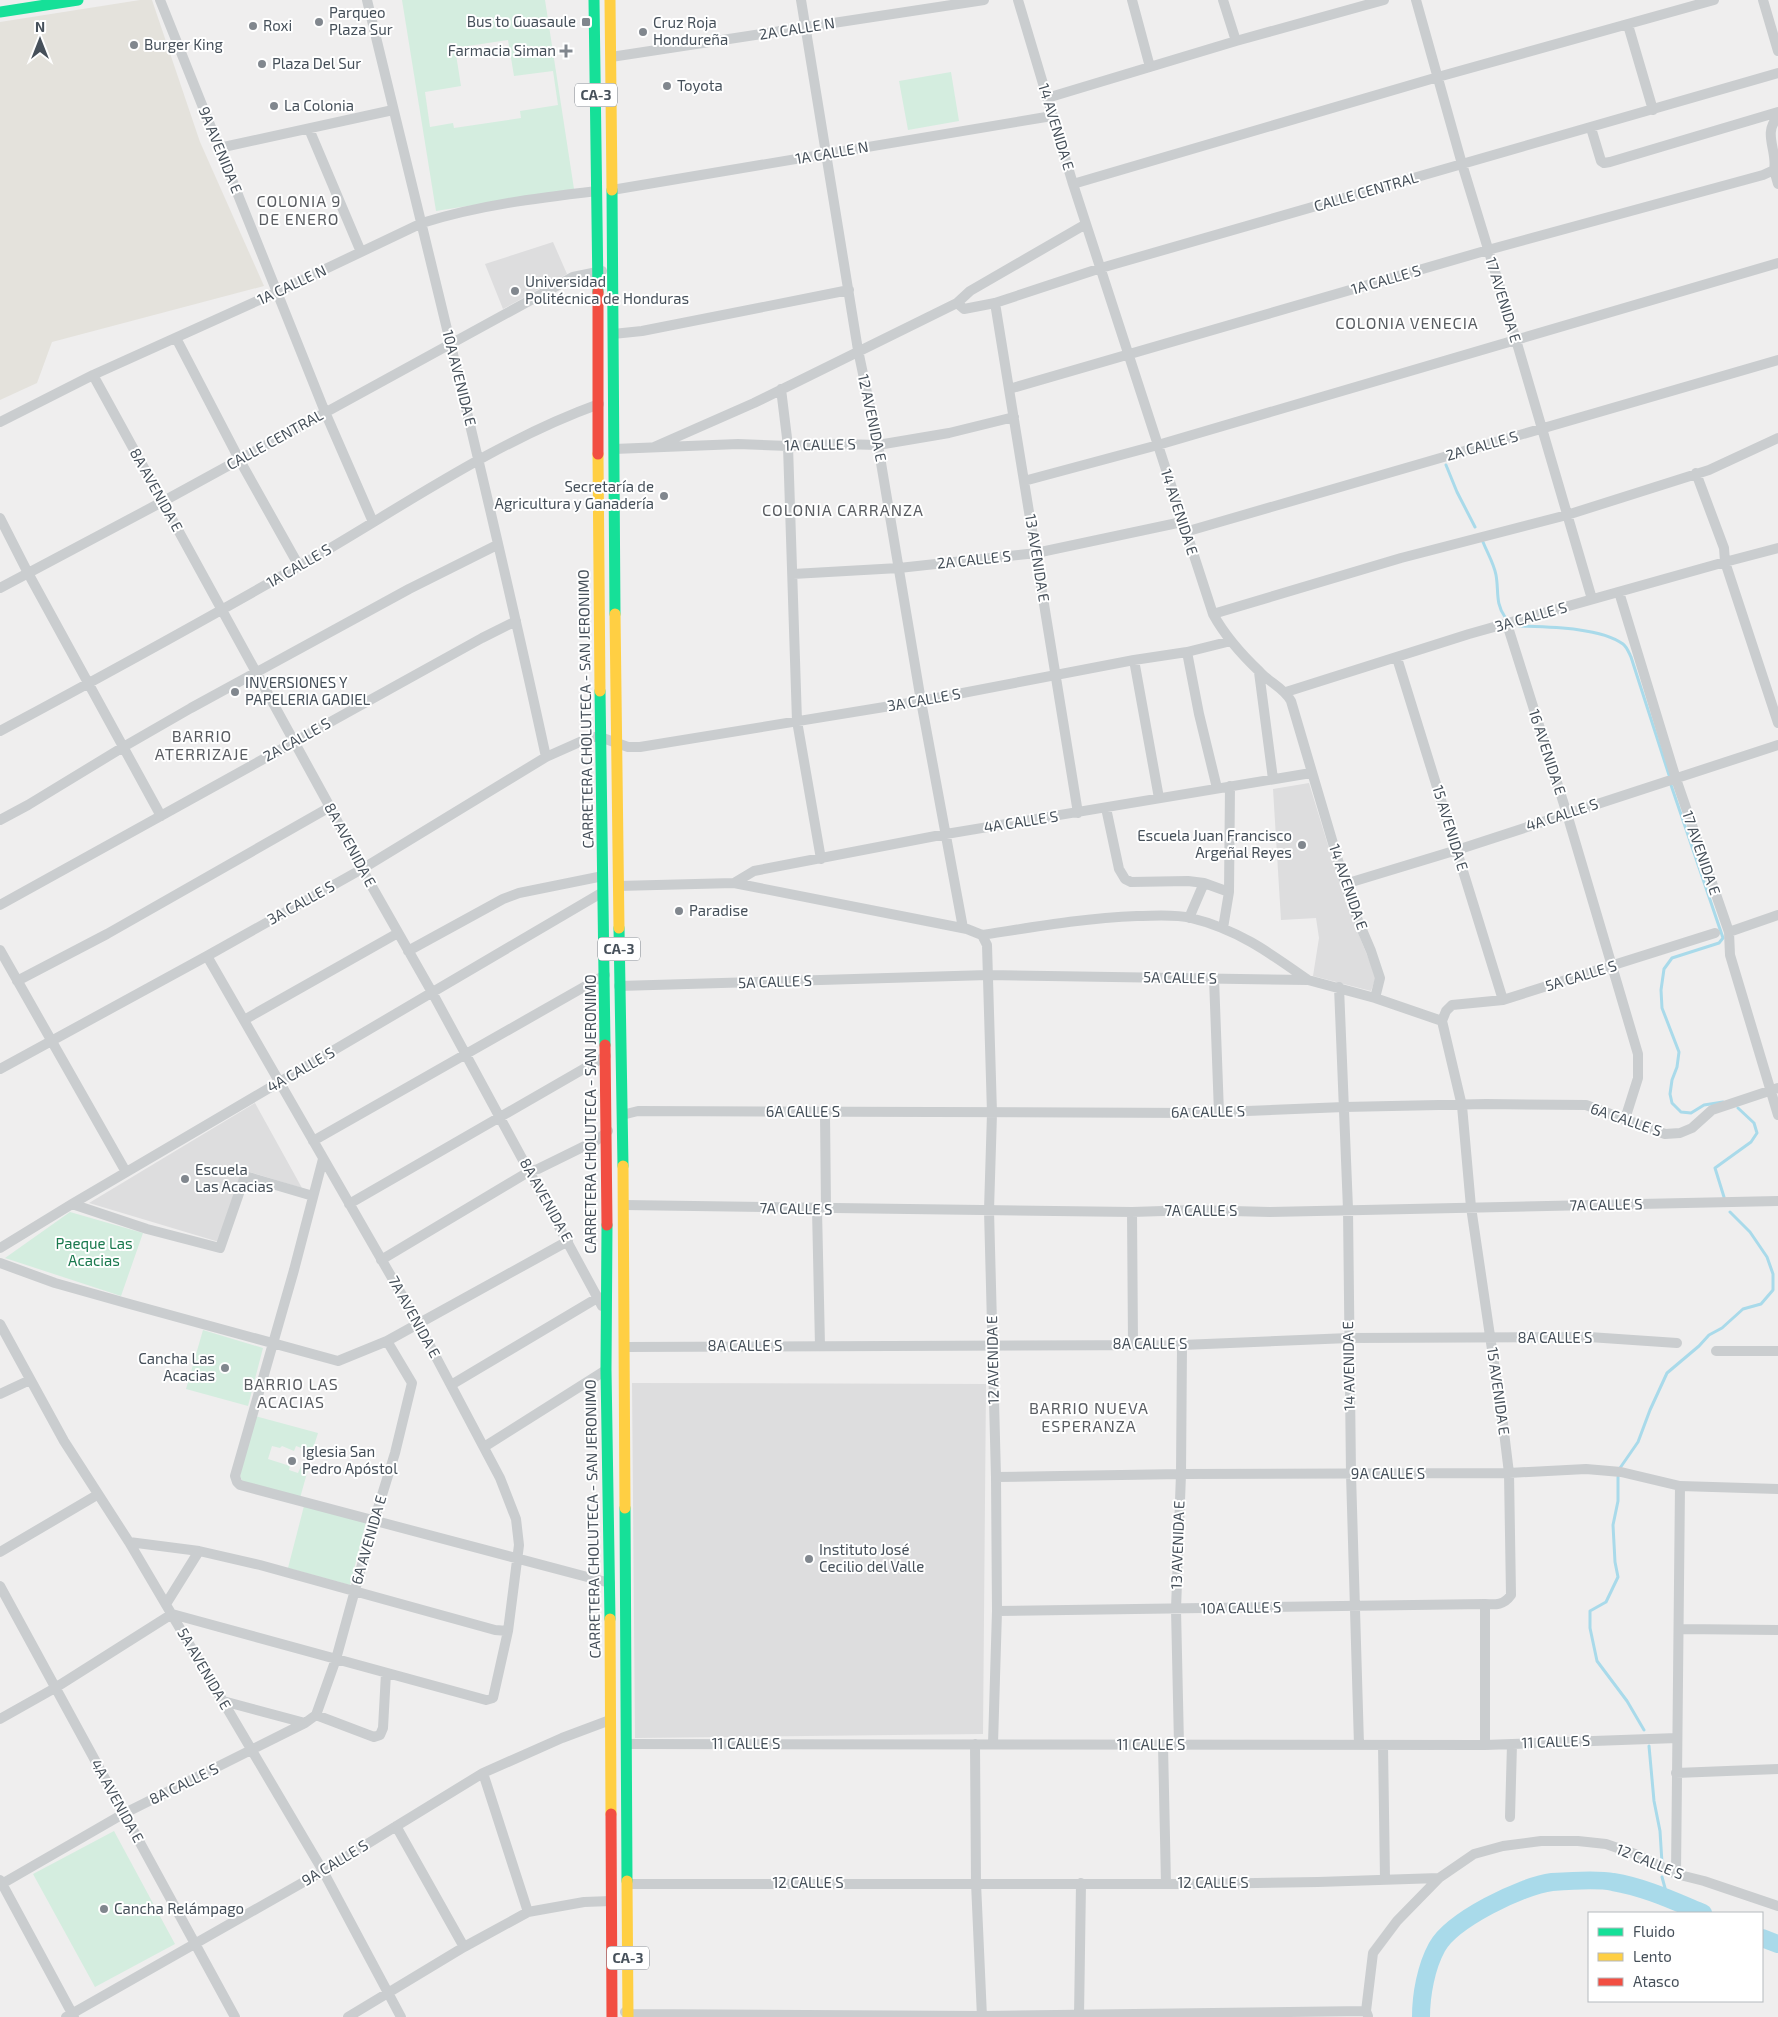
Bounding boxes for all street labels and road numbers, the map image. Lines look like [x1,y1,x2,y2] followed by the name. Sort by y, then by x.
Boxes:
[758,13,836,43] street label: 2A CALLE N
[1035,81,1079,172] street label: 14 AVENIDA E
[575,84,617,106] road number: CA-3
[195,104,247,196] street label: 9A AVENIDA E
[794,137,870,167] street label: 1A CALLE N
[1312,167,1420,215] street label: CALLE CENTRAL
[1482,255,1525,344] street label: 17 AVENIDA E
[254,260,329,308] street label: 1A CALLE N
[1349,260,1423,298] street label: 1A CALLE S
[439,328,481,428] street label: 10A AVENIDA E
[855,372,891,463] street label: 12 AVENIDA E
[223,405,326,473] street label: CALLE CENTRAL
[1444,426,1520,464] street label: 2A CALLE S
[784,434,856,454] street label: 1A CALLE S
[127,445,187,534] street label: 8A AVENIDA E
[1158,466,1202,557] street label: 14 AVENIDA E
[1022,513,1054,603] street label: 13 AVENIDA E
[263,539,334,591] street label: 1A CALLE S
[936,546,1012,572] street label: 2A CALLE S
[574,569,596,849] street label: CARRETERA CHOLUTECA - SAN JERONIMO
[1493,597,1569,635] street label: 3A CALLE S
[886,684,962,714] street label: 3A CALLE S
[1526,707,1570,797] street label: 16 AVENIDA E
[260,713,333,765] street label: 2A CALLE S
[1429,783,1472,873] street label: 15 AVENIDA E
[1523,794,1600,834] street label: 4A CALLE S
[321,799,381,890] street label: 8A AVENIDA E
[982,806,1059,836] street label: 4A CALLE S
[1679,808,1725,897] street label: 17 AVENIDA E
[1326,841,1372,932] street label: 14 AVENIDA E
[264,876,337,928] street label: 3A CALLE S
[598,938,640,961] road number: CA-3
[1543,956,1619,994] street label: 5A CALLE S
[1143,967,1217,987] street label: 5A CALLE S
[738,971,812,991] street label: 5A CALLE S
[581,974,599,1254] street label: CARRETERA CHOLUTECA - SAN JERONIMO
[264,1043,337,1096] street label: 4A CALLE S
[1588,1098,1664,1140] street label: 6A CALLE S
[1171,1101,1245,1121] street label: 6A CALLE S
[766,1102,840,1120] street label: 6A CALLE S
[517,1155,577,1244] street label: 8A AVENIDA E
[1569,1194,1643,1214] street label: 7A CALLE S
[759,1198,833,1218] street label: 7A CALLE S
[1165,1201,1237,1219] street label: 7A CALLE S
[385,1273,445,1361] street label: 7A AVENIDA E
[982,1315,1002,1405] street label: 12 AVENIDA E
[1338,1321,1358,1411] street label: 14 AVENIDA E
[1518,1328,1592,1346] street label: 8A CALLE S
[1113,1334,1187,1352] street label: 8A CALLE S
[708,1336,782,1354] street label: 8A CALLE S
[1484,1346,1514,1436] street label: 15 AVENIDA E
[581,1379,603,1659] street label: CARRETERA CHOLUTECA - SAN JERONIMO
[1351,1464,1425,1482] street label: 9A CALLE S
[347,1493,389,1586] street label: 6A AVENIDA E
[1166,1500,1188,1590] street label: 13 AVENIDA E
[1200,1597,1282,1617] street label: 10A CALLE S
[174,1624,236,1713] street label: 5A AVENIDA E
[1521,1731,1591,1751] street label: 11 CALLE S
[712,1734,780,1752] street label: 11 CALLE S
[1117,1735,1185,1753] street label: 11 CALLE S
[88,1756,148,1845] street label: 4A AVENIDA E
[146,1759,221,1808] street label: 8A CALLE S
[298,1835,371,1889] street label: 9A CALLE S
[1614,1839,1687,1883] street label: 12 CALLE S
[772,1873,844,1891] street label: 12 CALLE S
[1177,1873,1249,1891] street label: 12 CALLE S
[607,1946,649,1970] road number: CA-3

